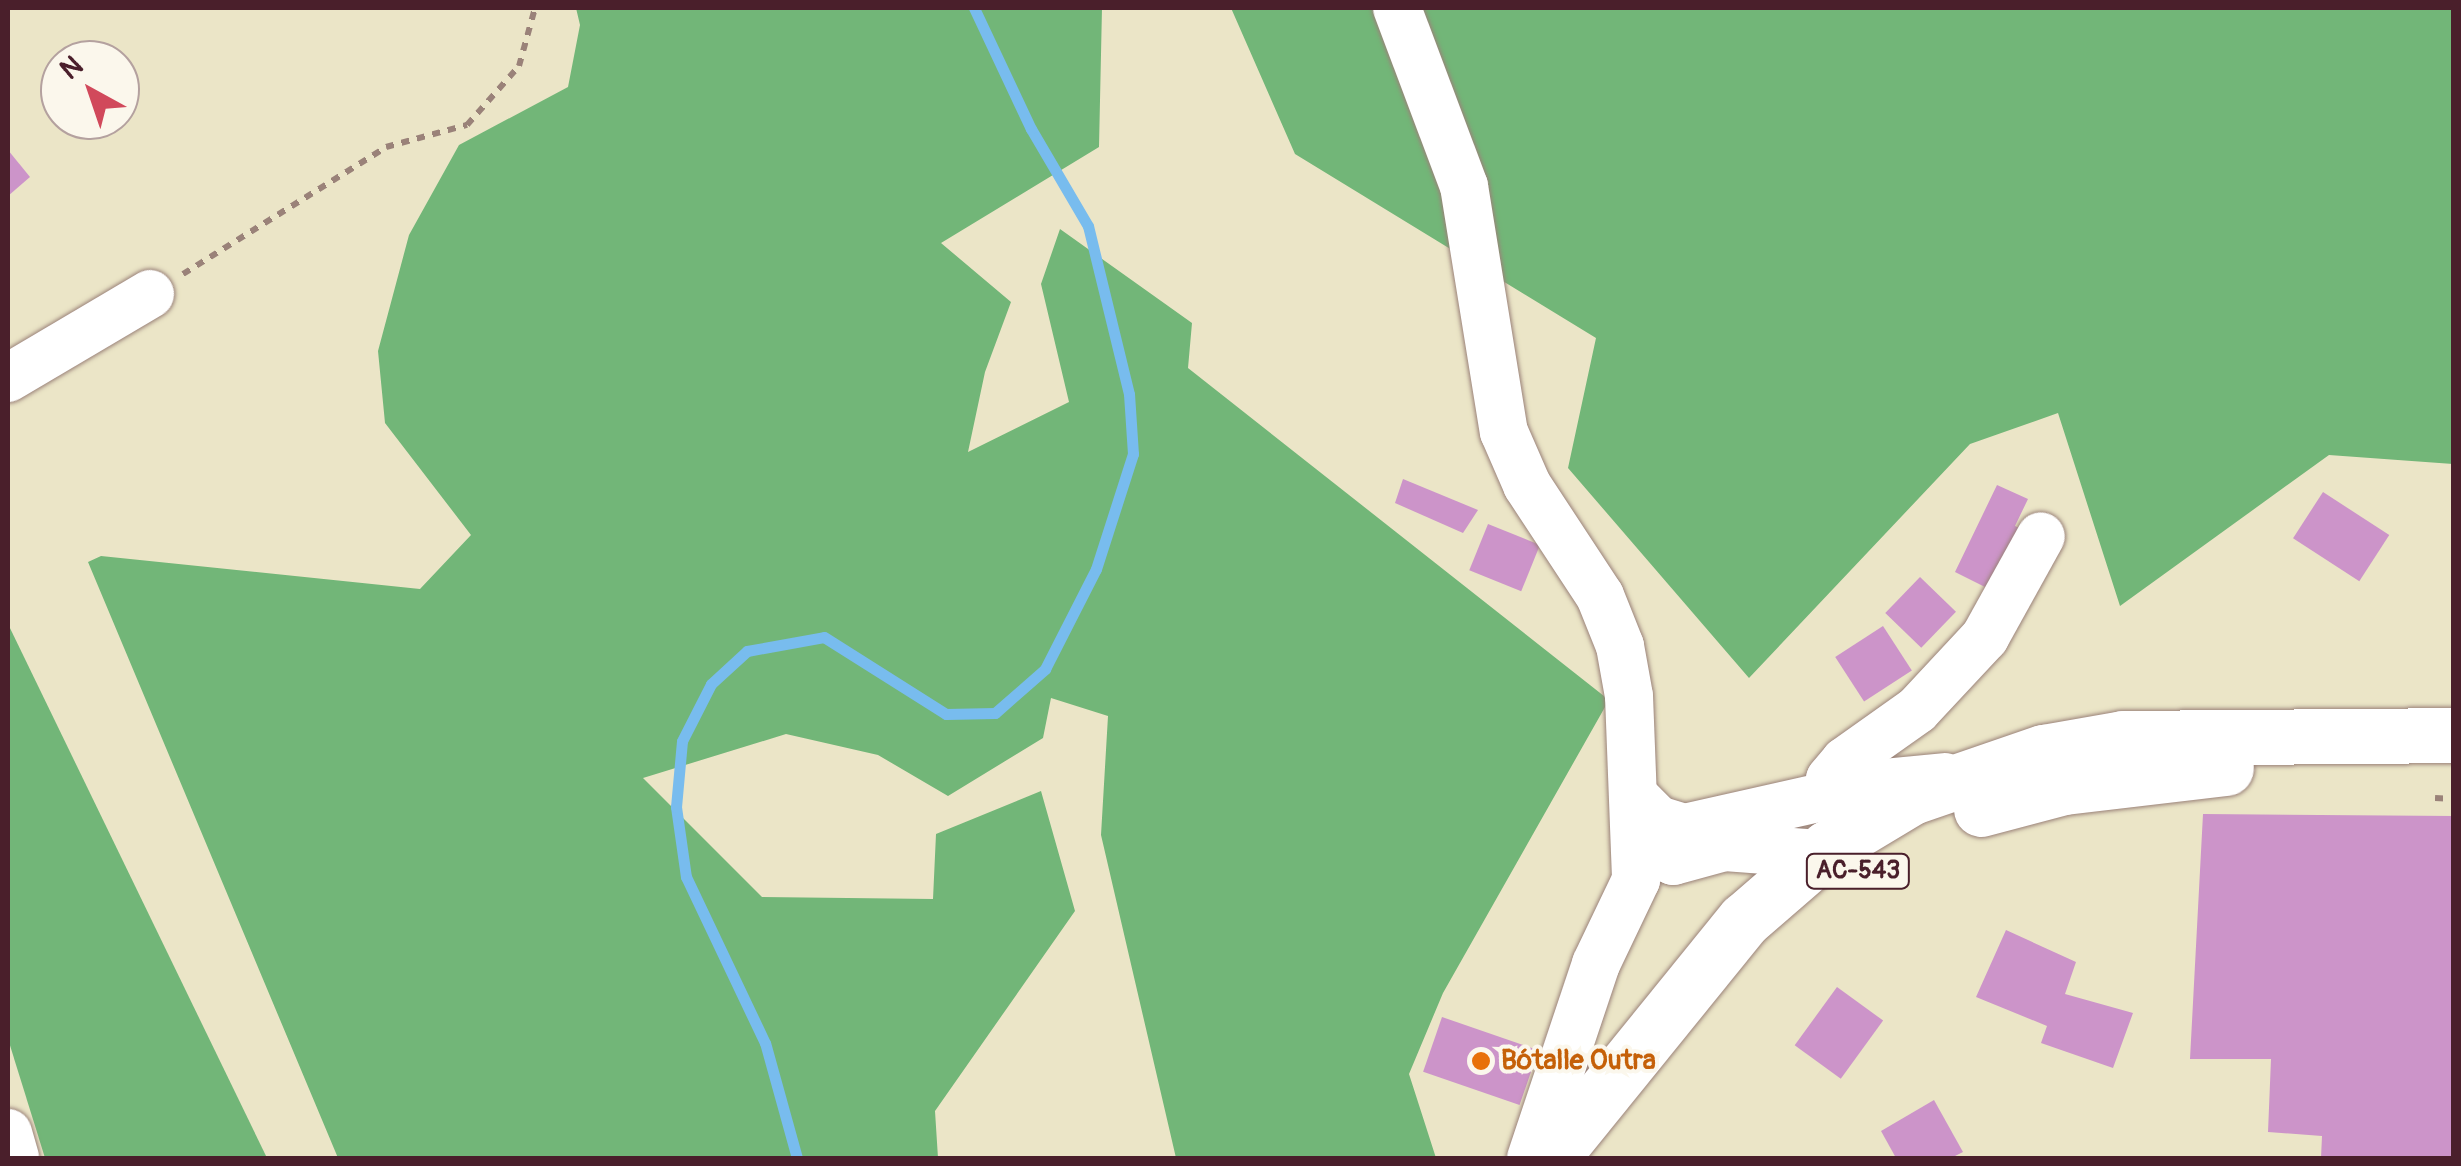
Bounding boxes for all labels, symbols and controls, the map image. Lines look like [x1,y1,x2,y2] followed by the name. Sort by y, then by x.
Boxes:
[40,40,140,140] north arrow
[53,49,90,88] text: N
[1806,851,1910,891] road number: AC-543
[1501,1044,1656,1078] place label: Bótalle Outra
[1470,1050,1492,1072] marker: Bótalle Outra

